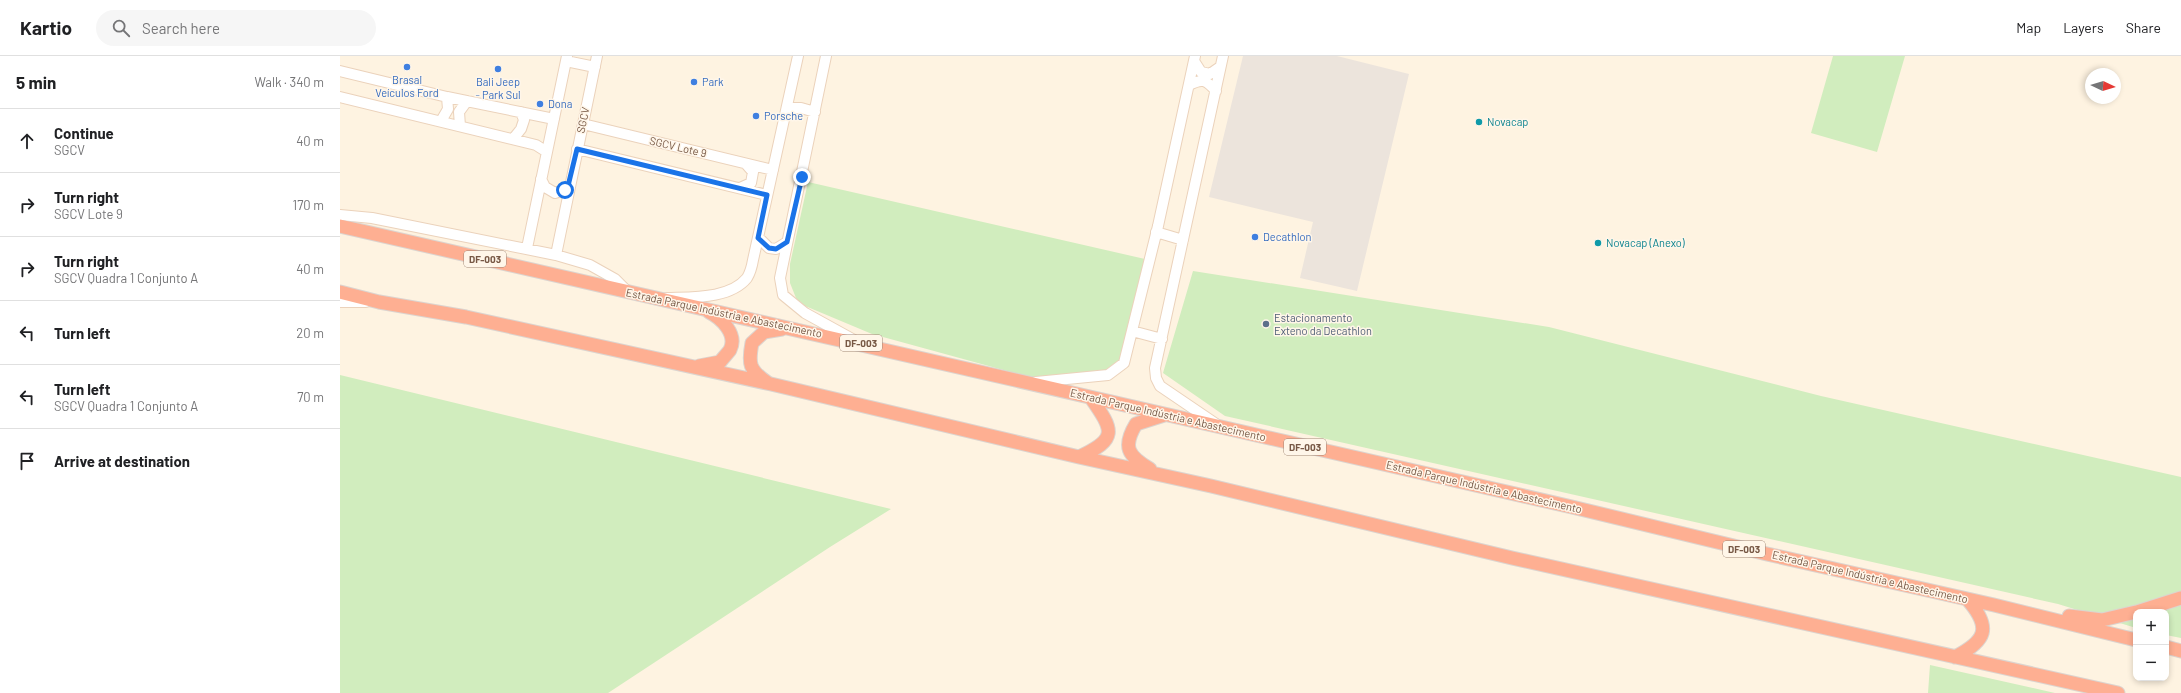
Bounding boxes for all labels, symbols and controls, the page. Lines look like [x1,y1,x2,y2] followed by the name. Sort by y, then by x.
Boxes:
[96,10,376,46] search box
[20,16,72,39] text: Kartio
[110,17,132,39] icon: search
[142,19,220,37] text: Search here
[2016,19,2041,36] text: Map
[2063,19,2104,36] text: Layers
[2126,19,2161,36] text: Share
[402,62,412,72] marker: Brasal Veículos Ford
[493,64,503,74] marker: Bali Jeep - Park Sul
[2085,68,2121,104] north arrow
[16,72,56,92] text: 5 min
[375,73,439,99] place label: Brasal Veículos Ford
[255,74,324,90] text: Walk · 340 m
[475,75,521,101] place label: Bali Jeep - Park Sul
[702,75,724,88] place label: Park
[689,77,699,87] marker: Park
[548,97,572,110] place label: Dona
[535,99,545,109] marker: Dona
[573,105,592,134] street label: SGCV
[764,109,803,122] place label: Porsche
[751,111,761,121] marker: Porsche
[1487,115,1528,128] place label: Novacap
[1474,117,1484,127] marker: Novacap
[54,124,114,142] text: Continue
[16,130,38,152] icon: ahead
[296,133,324,149] text: 40 m
[648,134,708,159] street label: SGCV Lote 9
[54,142,85,158] text: SGCV
[793,168,811,186] route end
[556,181,574,199] route start
[54,188,119,206] text: Turn right
[16,194,38,216] icon: right
[293,197,324,213] text: 170 m
[54,206,123,222] text: SGCV Lote 9
[1263,230,1311,243] place label: Decathlon
[1250,232,1260,242] marker: Decathlon
[1606,236,1685,249] place label: Novacap (Anexo)
[1593,238,1603,248] marker: Novacap (Anexo)
[464,251,506,267] road number: DF-003
[54,252,119,270] text: Turn right
[16,258,38,280] icon: right
[296,261,324,277] text: 40 m
[54,270,198,286] text: SGCV Quadra 1 Conjunto A
[625,285,823,340] street label: Estrada Parque Indústria e Abastecimento
[1274,311,1372,337] place label: Estacionamento Exteno da Decathlon
[1261,319,1271,329] marker: Estacionamento Exteno da Decathlon
[16,322,38,344] icon: left
[54,324,110,342] text: Turn left
[296,325,324,341] text: 20 m
[840,335,882,351] road number: DF-003
[54,380,110,398] text: Turn left
[16,386,38,408] icon: left
[1069,386,1267,443] street label: Estrada Parque Indústria e Abastecimento
[297,389,324,405] text: 70 m
[54,398,198,414] text: SGCV Quadra 1 Conjunto A
[1284,439,1326,455] road number: DF-003
[16,450,38,472] icon: arrive
[54,452,190,470] text: Arrive at destination
[1385,458,1583,515] street label: Estrada Parque Indústria e Abastecimento
[1723,541,1765,557] road number: DF-003
[1771,548,1969,605] street label: Estrada Parque Indústria e Abastecimento
[2133,609,2169,681] map controls
[2133,609,2169,645] button: +
[2133,645,2169,681] button: −

